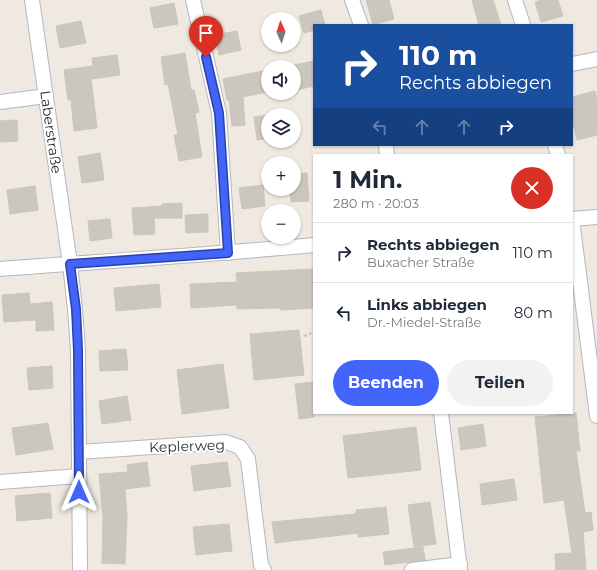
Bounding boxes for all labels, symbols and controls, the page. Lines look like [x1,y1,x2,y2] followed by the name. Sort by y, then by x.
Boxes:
[261,12,301,52] north arrow
[261,12,301,244] map controls
[189,16,223,57] pin
[195,22,217,44] icon: arrive
[399,38,477,72] text: 110 m
[333,40,385,92] icon: right
[261,60,301,100] button: sound
[399,72,552,94] text: Rechts abbiegen
[36,89,66,175] street label: Laberstraße
[261,108,301,148] button: layers
[369,116,391,138] icon: left
[411,116,433,138] icon: ahead
[453,116,475,138] icon: ahead
[495,116,517,138] icon: right
[261,156,301,196] button: +
[333,165,402,194] text: 1 Min.
[511,167,553,209] button: close
[333,195,419,211] text: 280 m · 20:03
[261,204,301,244] button: −
[367,235,500,254] text: Rechts abbiegen
[333,242,355,264] icon: right
[512,243,553,262] text: 110 m
[367,254,475,270] text: Buxacher Straße
[367,295,487,314] text: Links abbiegen
[333,302,355,324] icon: left
[514,303,553,322] text: 80 m
[367,314,481,330] text: Dr.-Miedel-Straße
[333,360,439,406] button: Beenden
[447,360,553,406] button: Teilen
[149,436,225,456] street label: Keplerweg
[58,471,100,513] position arrow

